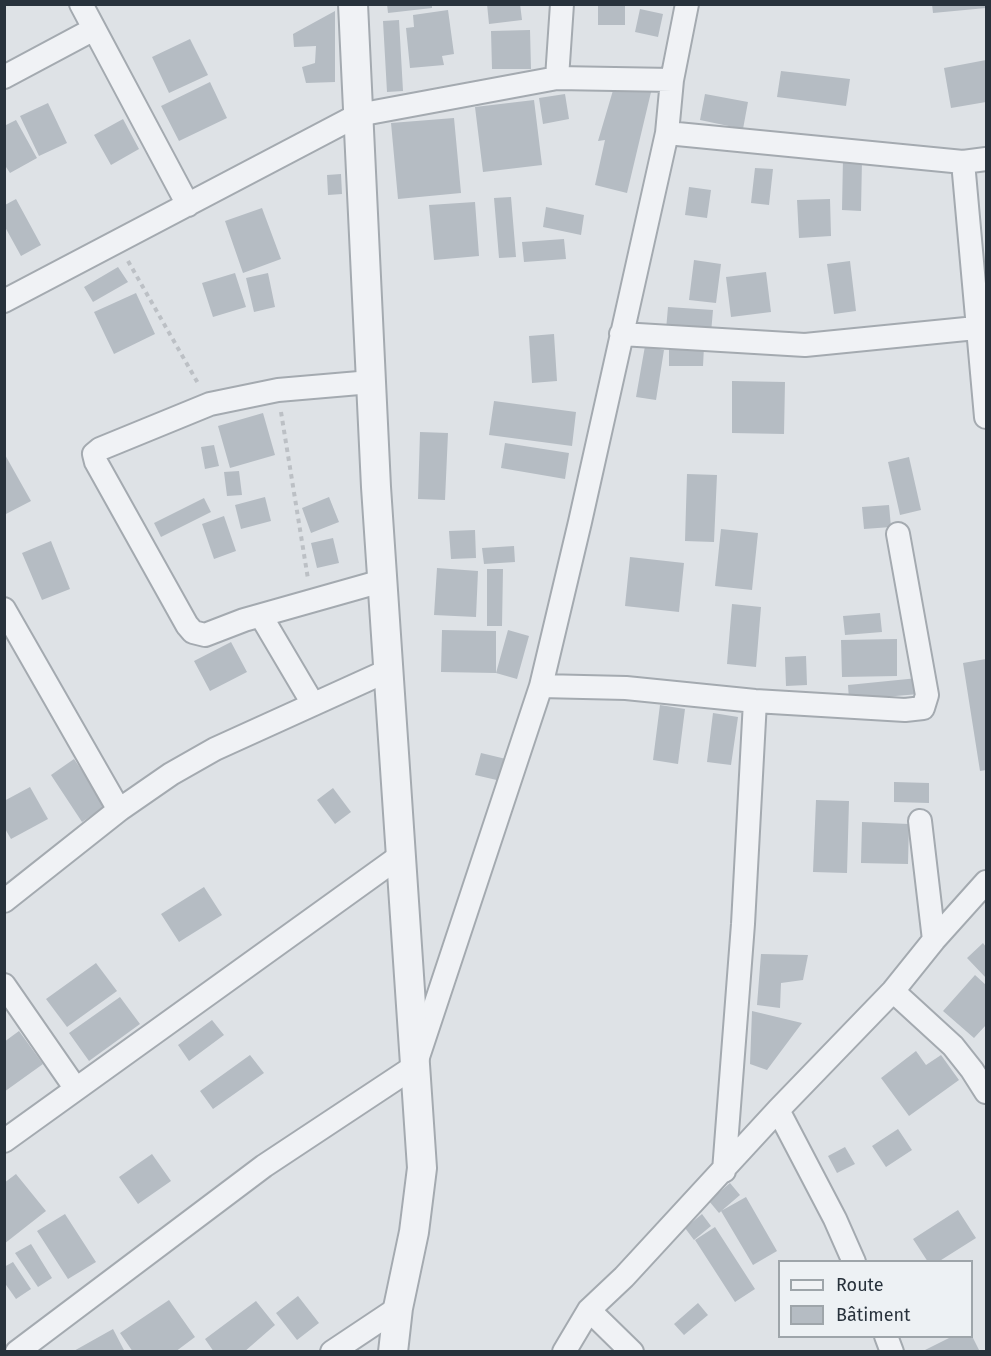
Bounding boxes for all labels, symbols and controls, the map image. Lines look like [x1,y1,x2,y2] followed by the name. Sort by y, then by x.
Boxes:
[778,1260,973,1338] legend
[836,1274,884,1296] text: Route
[836,1304,911,1326] text: Bâtiment

